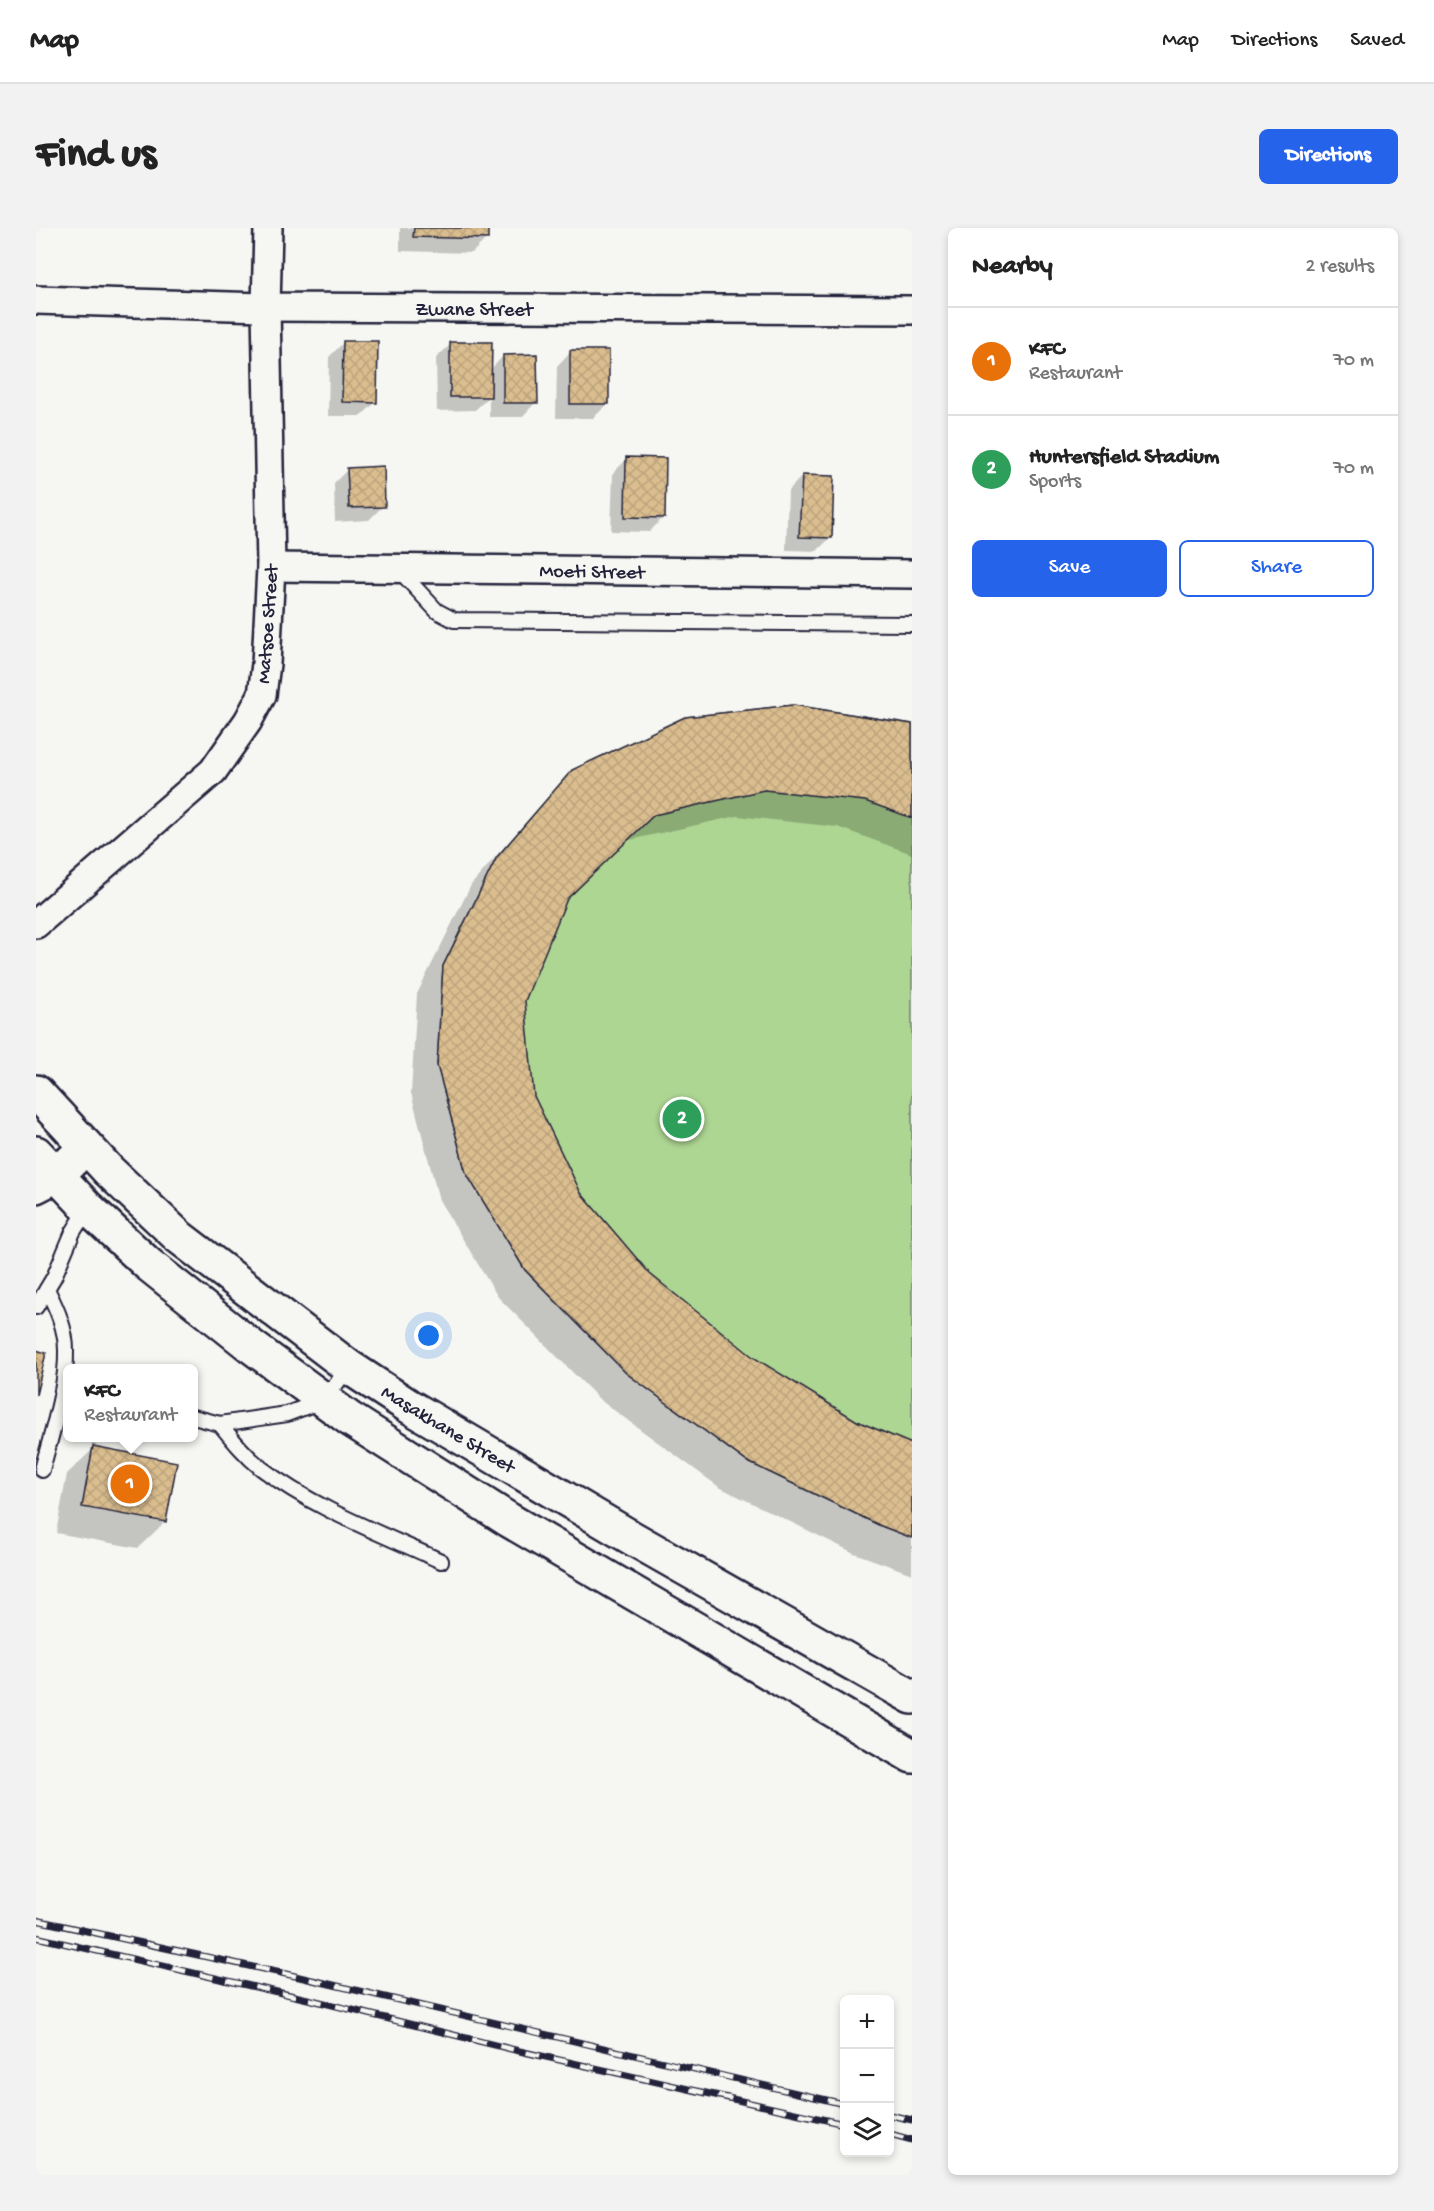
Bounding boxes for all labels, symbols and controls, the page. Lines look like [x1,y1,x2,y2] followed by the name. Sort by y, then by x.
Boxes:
[30,25,79,58] text: Map
[1162,29,1199,54] text: Map
[1232,29,1317,54] text: Directions
[1350,29,1404,54] text: Saved
[1259,129,1398,184] button: Directions
[36,132,156,181] text: Find us
[972,252,1053,283] text: Nearby
[1305,256,1374,279] text: 2 results
[415,300,535,323] street label: Zwane Street
[1029,337,1064,363] text: KFC
[987,350,996,373] text: 1
[1333,350,1374,373] text: 70 m
[1029,363,1122,386] text: Restaurant
[1029,445,1219,471] text: Huntersfield Stadium
[987,458,996,481] text: 2
[1333,458,1374,481] text: 70 m
[1029,471,1081,494] text: Sports
[972,540,1167,597] button: Save
[1179,540,1374,597] button: Share
[539,561,647,586] street label: Moeti Street
[254,562,285,685] street label: Matsoe Street
[662,1096,702,1142] pin: 2
[414,1321,443,1350] your location
[63,1364,198,1442] popup
[84,1379,119,1405] text: KFC
[376,1382,520,1481] street label: Masakhane Street
[84,1405,177,1428] text: Restaurant
[110,1462,149,1506] pin: 1
[840,1995,894,2157] map controls
[840,1995,894,2049] button: +
[840,2049,894,2103] button: −
[840,2103,894,2157] button: layers

